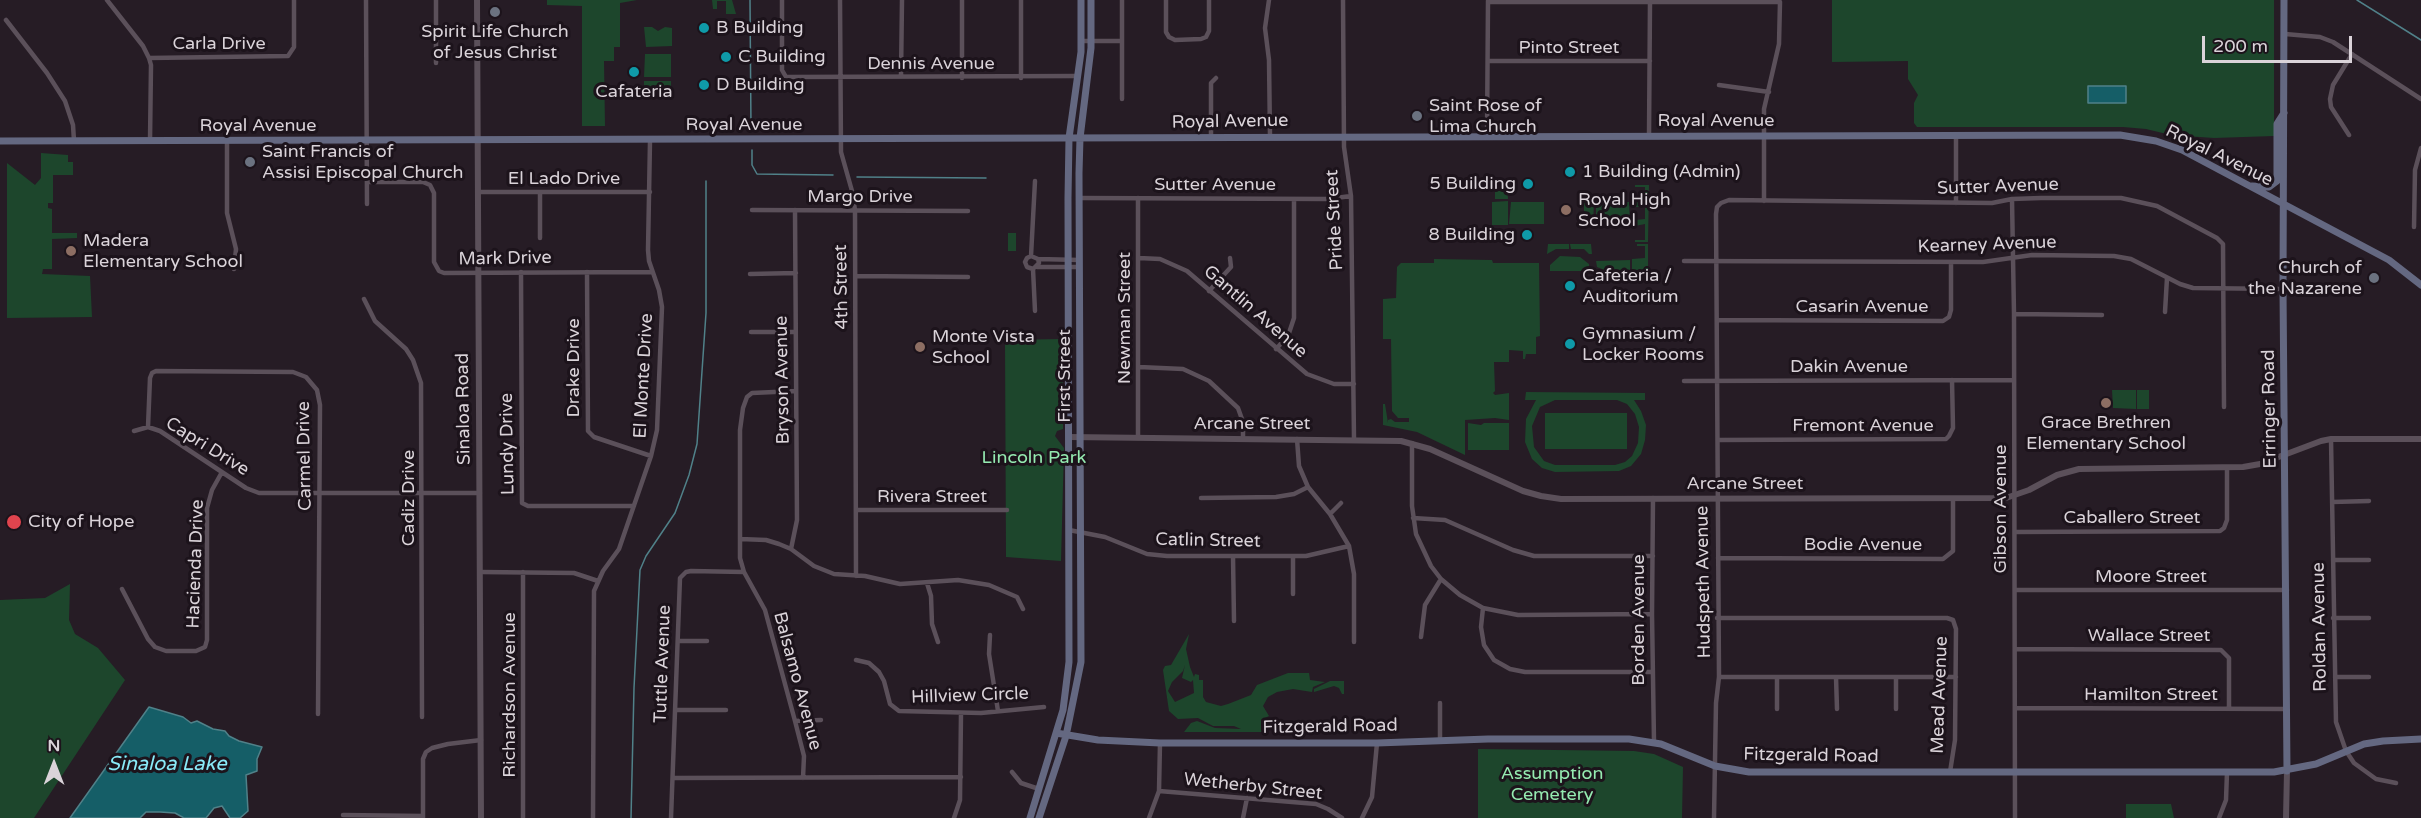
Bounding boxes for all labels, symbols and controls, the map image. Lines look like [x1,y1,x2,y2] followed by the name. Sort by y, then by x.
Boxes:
[488,5,502,19] marker: Spirit Life Church of Jesus Christ
[716,17,804,39] place label: B Building
[421,21,569,63] place label: Spirit Life Church of Jesus Christ
[697,21,711,35] marker: B Building
[2205,24,2355,62] scale bar
[172,33,266,55] street label: Carla Drive
[2213,35,2268,57] text: 200 m
[1519,37,1619,59] street label: Pinto Street
[738,46,826,68] place label: C Building
[719,50,733,64] marker: C Building
[867,53,995,75] street label: Dennis Avenue
[627,65,641,79] marker: Cafateria
[716,74,805,96] place label: D Building
[697,78,711,92] marker: D Building
[595,81,673,103] place label: Cafateria
[1429,95,1542,138] place label: Saint Rose of Lima Church
[1410,109,1424,123] marker: Saint Rose of Lima Church
[1171,110,1289,134] street label: Royal Avenue
[1658,110,1774,132] street label: Royal Avenue
[686,114,802,136] street label: Royal Avenue
[200,115,316,137] street label: Royal Avenue
[2162,121,2276,191] street label: Royal Avenue
[262,141,463,184] place label: Saint Francis of Assisi Episcopal Church
[243,155,257,169] marker: Saint Francis of Assisi Episcopal Church
[1582,161,1740,183] place label: 1 Building (Admin)
[1563,165,1577,179] marker: 1 Building (Admin)
[508,168,620,190] street label: El Lado Drive
[1322,169,1348,271] street label: Pride Street
[1430,173,1516,195] place label: 5 Building
[1154,174,1276,196] street label: Sutter Avenue
[1937,174,2059,200] street label: Sutter Avenue
[1521,177,1535,191] marker: 5 Building
[807,186,913,208] street label: Margo Drive
[1578,189,1671,232] place label: Royal High School
[1559,203,1573,217] marker: Royal High School
[1429,224,1515,246] place label: 8 Building
[1520,228,1534,242] marker: 8 Building
[83,230,243,272] place label: Madera Elementary School
[1917,232,2057,258] street label: Kearney Avenue
[64,244,78,258] marker: Madera Elementary School
[830,244,854,330] street label: 4th Street
[458,247,552,271] street label: Mark Drive
[1114,252,1136,384] street label: Newman Street
[2248,257,2362,300] place label: Church of the Nazarene
[1199,261,1311,363] street label: Gantlin Avenue
[1582,265,1679,308] place label: Cafeteria / Auditorium
[2367,271,2381,285] marker: Church of the Nazarene
[1563,279,1577,293] marker: Cafeteria / Auditorium
[1796,296,1928,318] street label: Casarin Avenue
[630,313,658,439] street label: El Monte Drive
[771,316,795,444] street label: Bryson Avenue
[563,318,585,418] street label: Drake Drive
[1582,323,1704,366] place label: Gymnasium / Locker Rooms
[932,326,1035,368] place label: Monte Vista School
[1054,329,1076,423] street label: First Street
[1563,337,1577,351] marker: Gymnasium / Locker Rooms
[913,340,927,354] marker: Monte Vista School
[2258,349,2282,469] street label: Erringer Road
[452,353,476,465] street label: Sinaloa Road
[1790,356,1908,378] street label: Dakin Avenue
[496,393,520,495] street label: Lundy Drive
[2099,396,2113,410] marker: Grace Brethren Elementary School
[293,401,317,511] street label: Carmel Drive
[2026,412,2186,454] place label: Grace Brethren Elementary School
[161,413,253,481] street label: Capri Drive
[1194,413,1310,435] street label: Arcane Street
[1792,415,1934,437] street label: Fremont Avenue
[1990,444,2012,574] street label: Gibson Avenue
[982,447,1086,469] park label: Lincoln Park
[398,450,420,546] street label: Cadiz Drive
[1687,473,1803,495] street label: Arcane Street
[877,486,987,508] street label: Rivera Street
[183,499,209,629] street label: Hacienda Drive
[1692,505,1716,659] street label: Hudspeth Avenue
[2064,507,2200,529] street label: Caballero Street
[28,511,134,533] place label: City of Hope
[5,513,23,531] marker: City of Hope
[1155,529,1261,553] street label: Catlin Street
[1804,534,1922,556] street label: Bodie Avenue
[1628,554,1650,686] street label: Borden Avenue
[2308,562,2332,692] street label: Roldan Avenue
[2095,566,2207,588] street label: Moore Street
[650,604,676,724] street label: Tuttle Avenue
[768,609,826,753] street label: Balsamo Avenue
[499,612,521,778] street label: Richardson Avenue
[2088,625,2210,647] street label: Wallace Street
[1927,636,1953,754] street label: Mead Avenue
[911,683,1029,709] street label: Hillview Circle
[2084,684,2218,706] street label: Hamilton Street
[1262,715,1398,739] street label: Fitzgerald Road
[24,734,84,794] north arrow
[48,736,60,756] text: N
[1743,744,1879,768] street label: Fitzgerald Road
[108,753,226,777] water label: Sinaloa Lake
[1501,763,1603,806] park label: Assumption Cemetery
[1182,769,1324,805] street label: Wetherby Street

